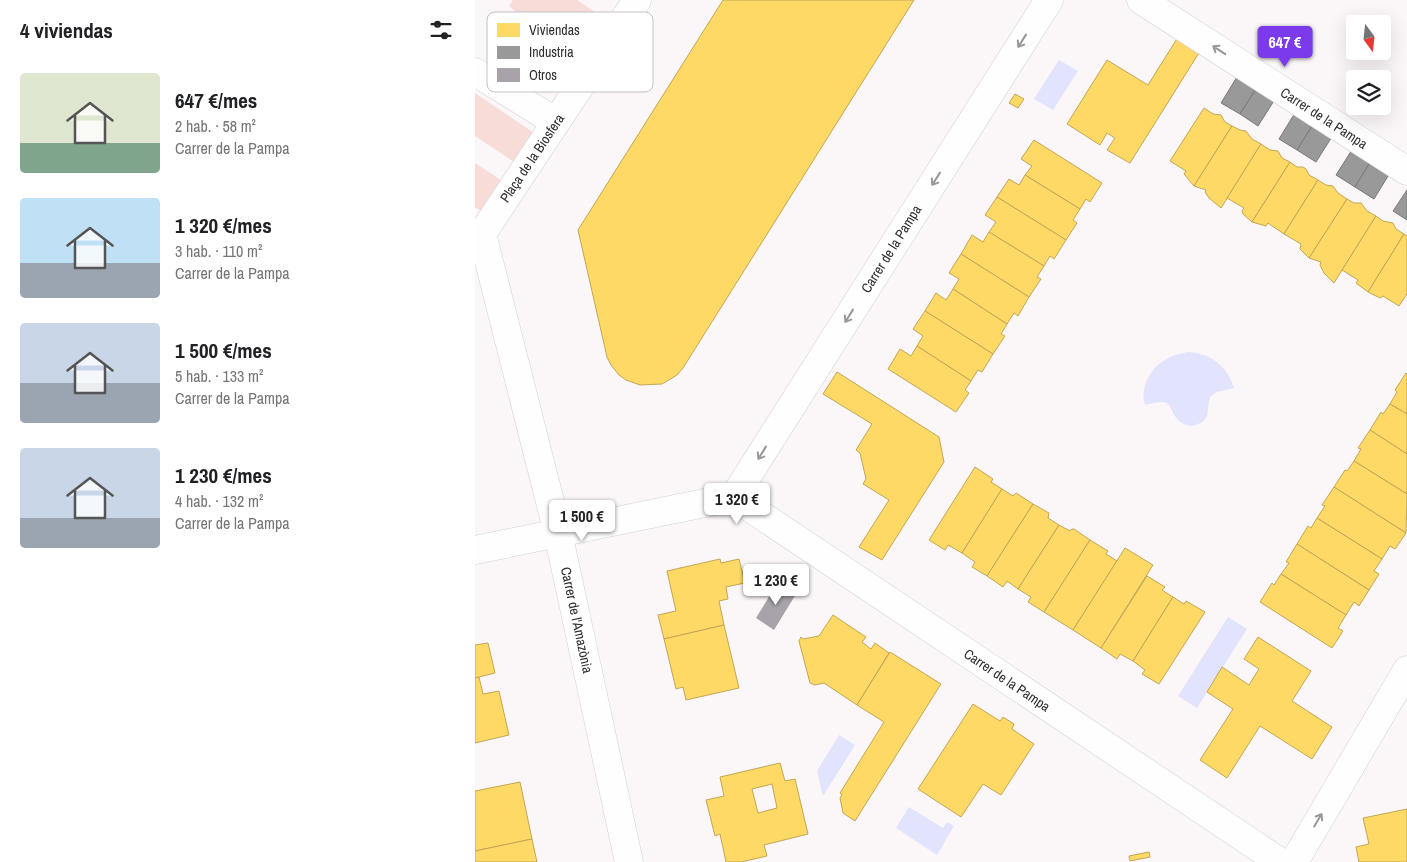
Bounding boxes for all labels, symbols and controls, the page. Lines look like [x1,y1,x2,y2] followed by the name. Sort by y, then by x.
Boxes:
[487,12,653,92] legend
[1346,15,1391,60] north arrow
[1346,15,1391,115] map controls
[20,16,113,45] text: 4 viviendas
[427,16,455,44] icon: filters
[529,21,580,39] text: Viviendas
[1250,26,1320,68] pin: 647 €
[1269,31,1301,53] text: 647 €
[1017,34,1027,48] one-way arrow
[529,43,574,61] text: Industria
[1212,45,1226,55] one-way arrow
[529,66,557,84] text: Otros
[1346,70,1391,115] button: layers
[1277,83,1371,153] street label: Carrer de la Pampa
[175,86,257,115] text: 647 €/mes
[60,93,120,153] icon: home
[496,110,569,206] street label: Plaça de la Biosfera
[175,115,256,137] text: 2 hab. · 58 m²
[175,137,289,159] text: Carrer de la Pampa
[930,171,940,185] one-way arrow
[857,201,925,296] street label: Carrer de la Pampa
[175,211,272,240] text: 1 320 €/mes
[60,218,120,278] icon: home
[175,240,262,262] text: 3 hab. · 110 m²
[175,262,289,284] text: Carrer de la Pampa
[843,308,853,322] one-way arrow
[175,336,272,365] text: 1 500 €/mes
[60,343,120,403] icon: home
[175,365,263,387] text: 5 hab. · 133 m²
[175,387,289,409] text: Carrer de la Pampa
[757,446,767,460] one-way arrow
[175,461,272,490] text: 1 230 €/mes
[60,468,120,528] icon: home
[691,482,783,525] pin: 1 320 €
[715,488,759,510] text: 1 320 €
[175,490,263,512] text: 4 hab. · 132 m²
[536,500,628,542] pin: 1 500 €
[560,505,604,527] text: 1 500 €
[175,512,289,534] text: Carrer de la Pampa
[730,564,822,606] pin: 1 230 €
[557,565,597,675] street label: Carrer de l'Amazònia
[754,569,798,591] text: 1 230 €
[960,645,1054,716] street label: Carrer de la Pampa
[1314,813,1324,828] one-way arrow

